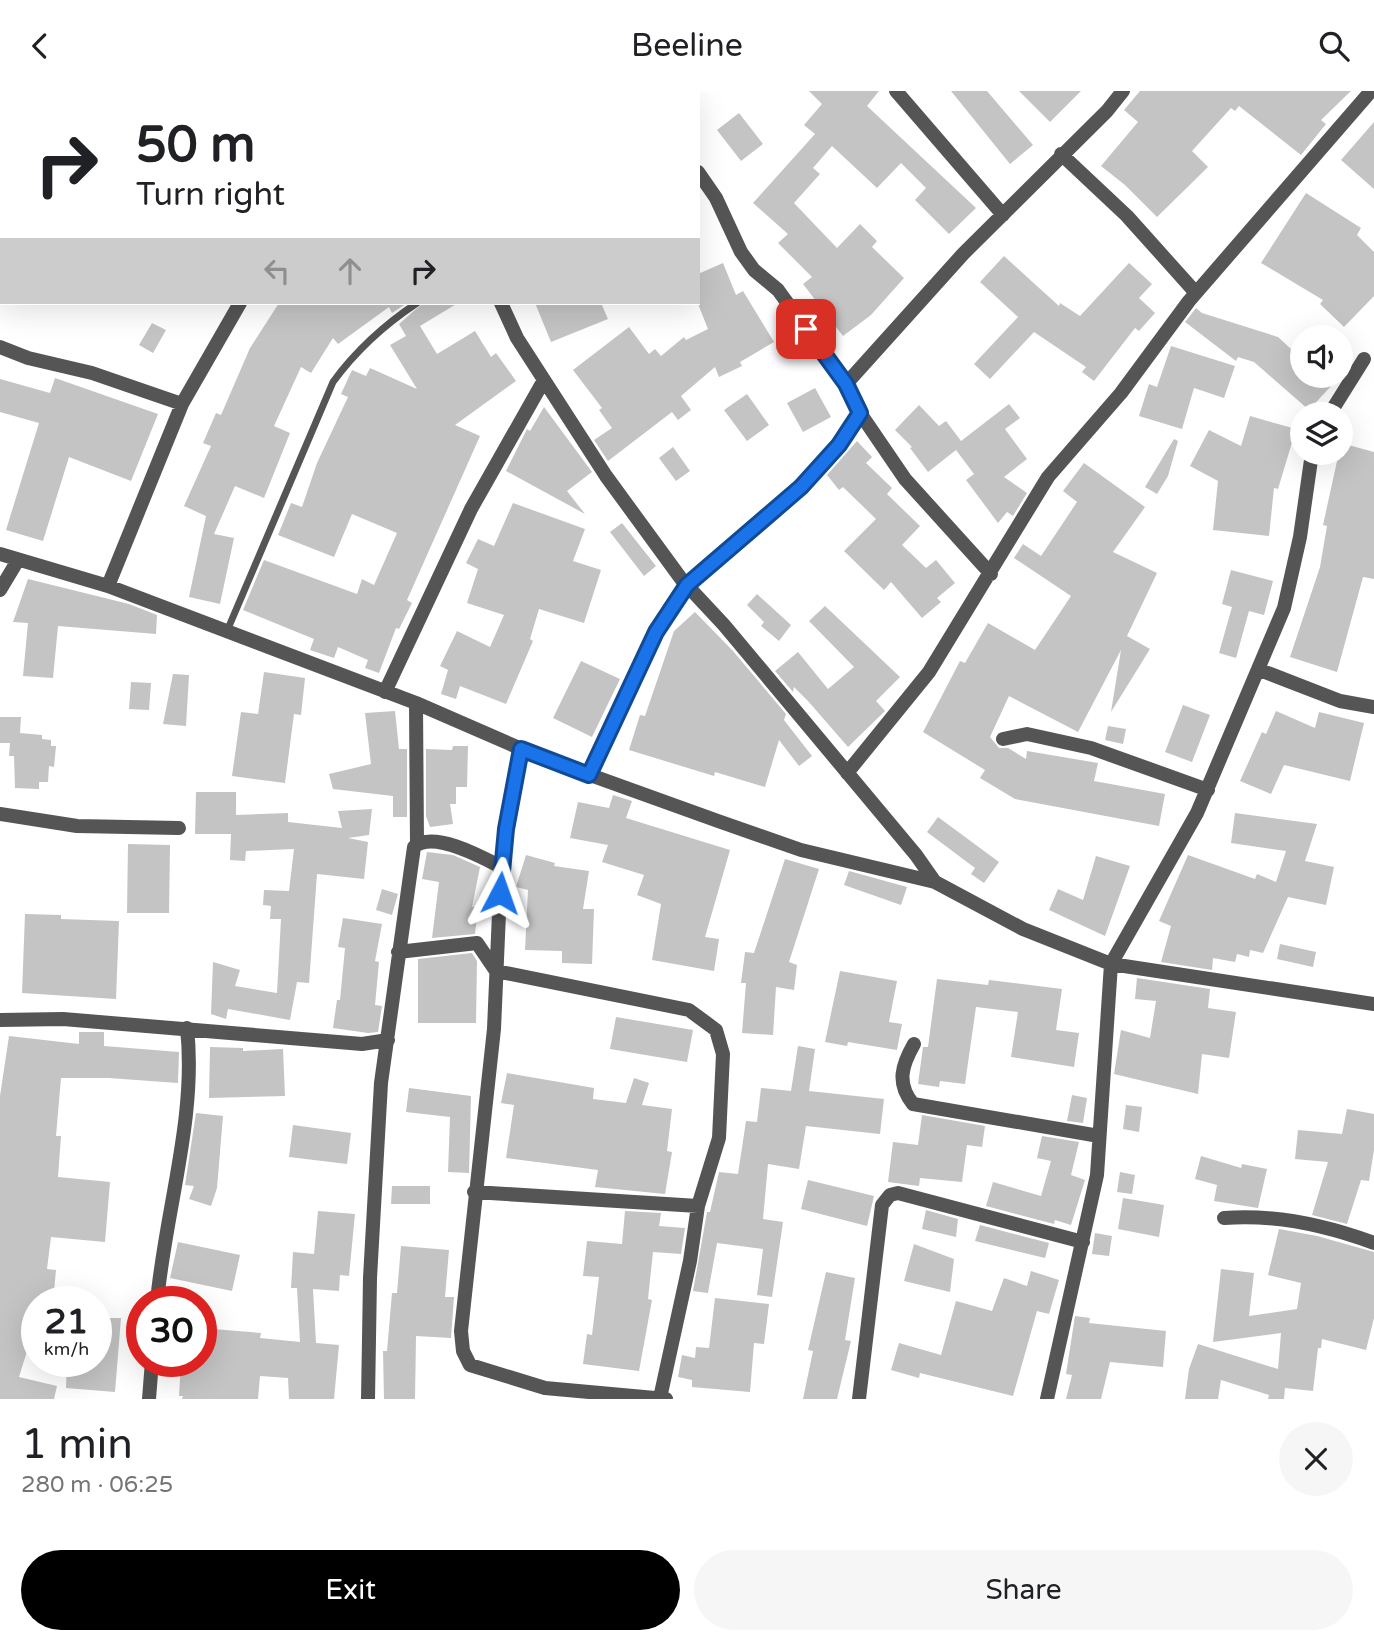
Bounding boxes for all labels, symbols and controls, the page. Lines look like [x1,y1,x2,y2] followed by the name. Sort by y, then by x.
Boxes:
[21,27,59,65] icon: back
[631,27,743,65] text: Beeline
[1315,27,1353,65] icon: search
[136,116,255,175] text: 50 m
[21,119,112,210] icon: right
[136,176,285,214] text: Turn right
[258,252,296,290] icon: left
[331,252,369,290] icon: ahead
[404,252,442,290] icon: right
[776,299,836,359] pin
[787,310,825,348] icon: arrive
[1290,325,1353,465] map controls
[1290,325,1353,388] button: sound
[1290,402,1353,465] button: layers
[463,856,537,930] position arrow
[126,1286,217,1377] speed limit sign: 30
[45,1301,88,1343] text: 21
[44,1338,89,1360] text: km/h
[21,1419,133,1470] text: 1 min
[1279,1422,1353,1496] button: close
[21,1471,173,1499] text: 280 m · 06:25
[21,1550,680,1630] button: Exit
[694,1550,1353,1630] button: Share

